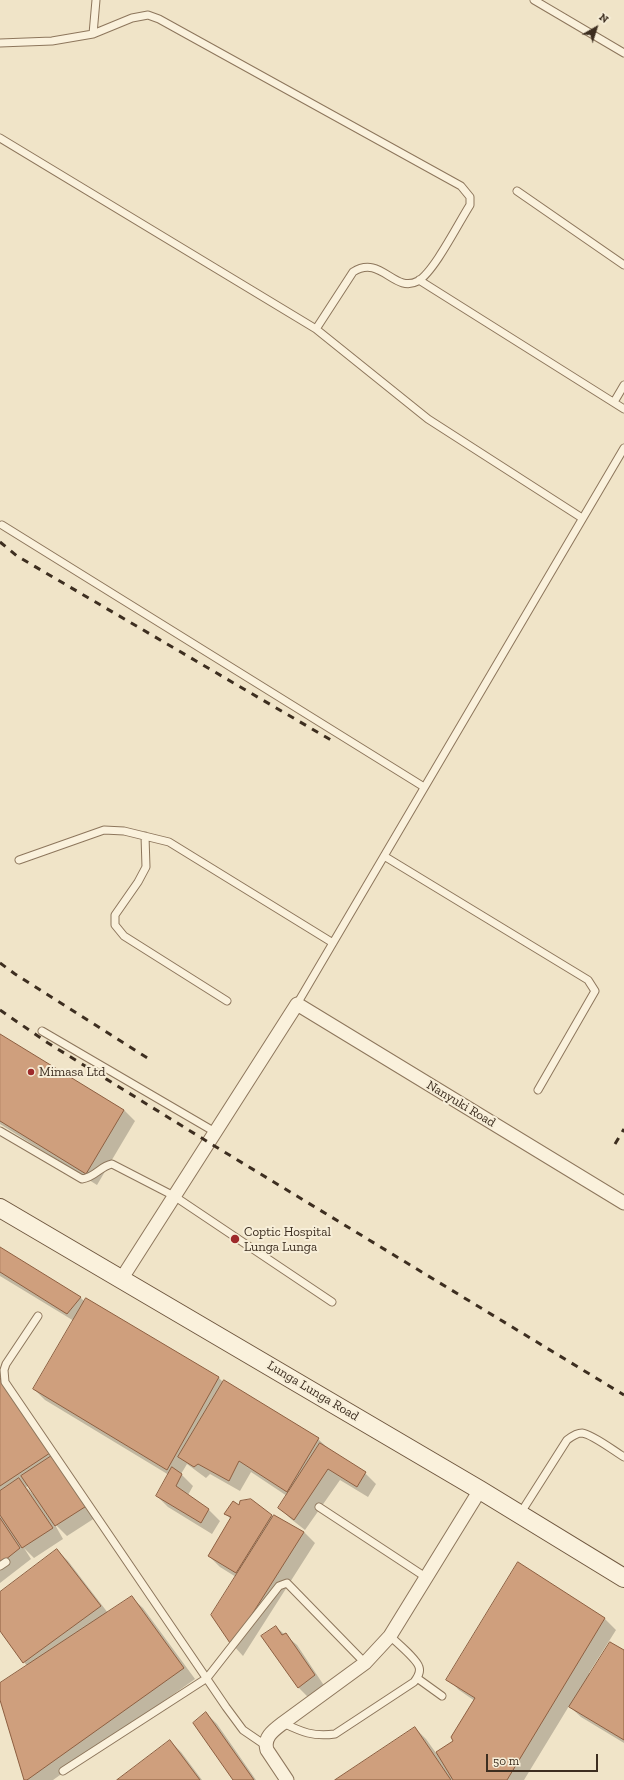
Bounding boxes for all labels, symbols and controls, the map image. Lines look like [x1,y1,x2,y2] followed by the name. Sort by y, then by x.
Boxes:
[576,8,616,48] north arrow
[597,11,611,26] text: N
[39,1064,105,1080] place label: Mimasa Ltd
[26,1067,36,1077] marker: Mimasa Ltd
[424,1077,498,1131] street label: Nanyuki Road
[244,1224,331,1255] place label: Coptic Hospital Lunga Lunga
[229,1233,241,1245] marker: Coptic Hospital Lunga Lunga
[264,1358,362,1424] street label: Lunga Lunga Road
[488,1746,600,1772] scale bar
[493,1754,519,1768] text: 50 m

